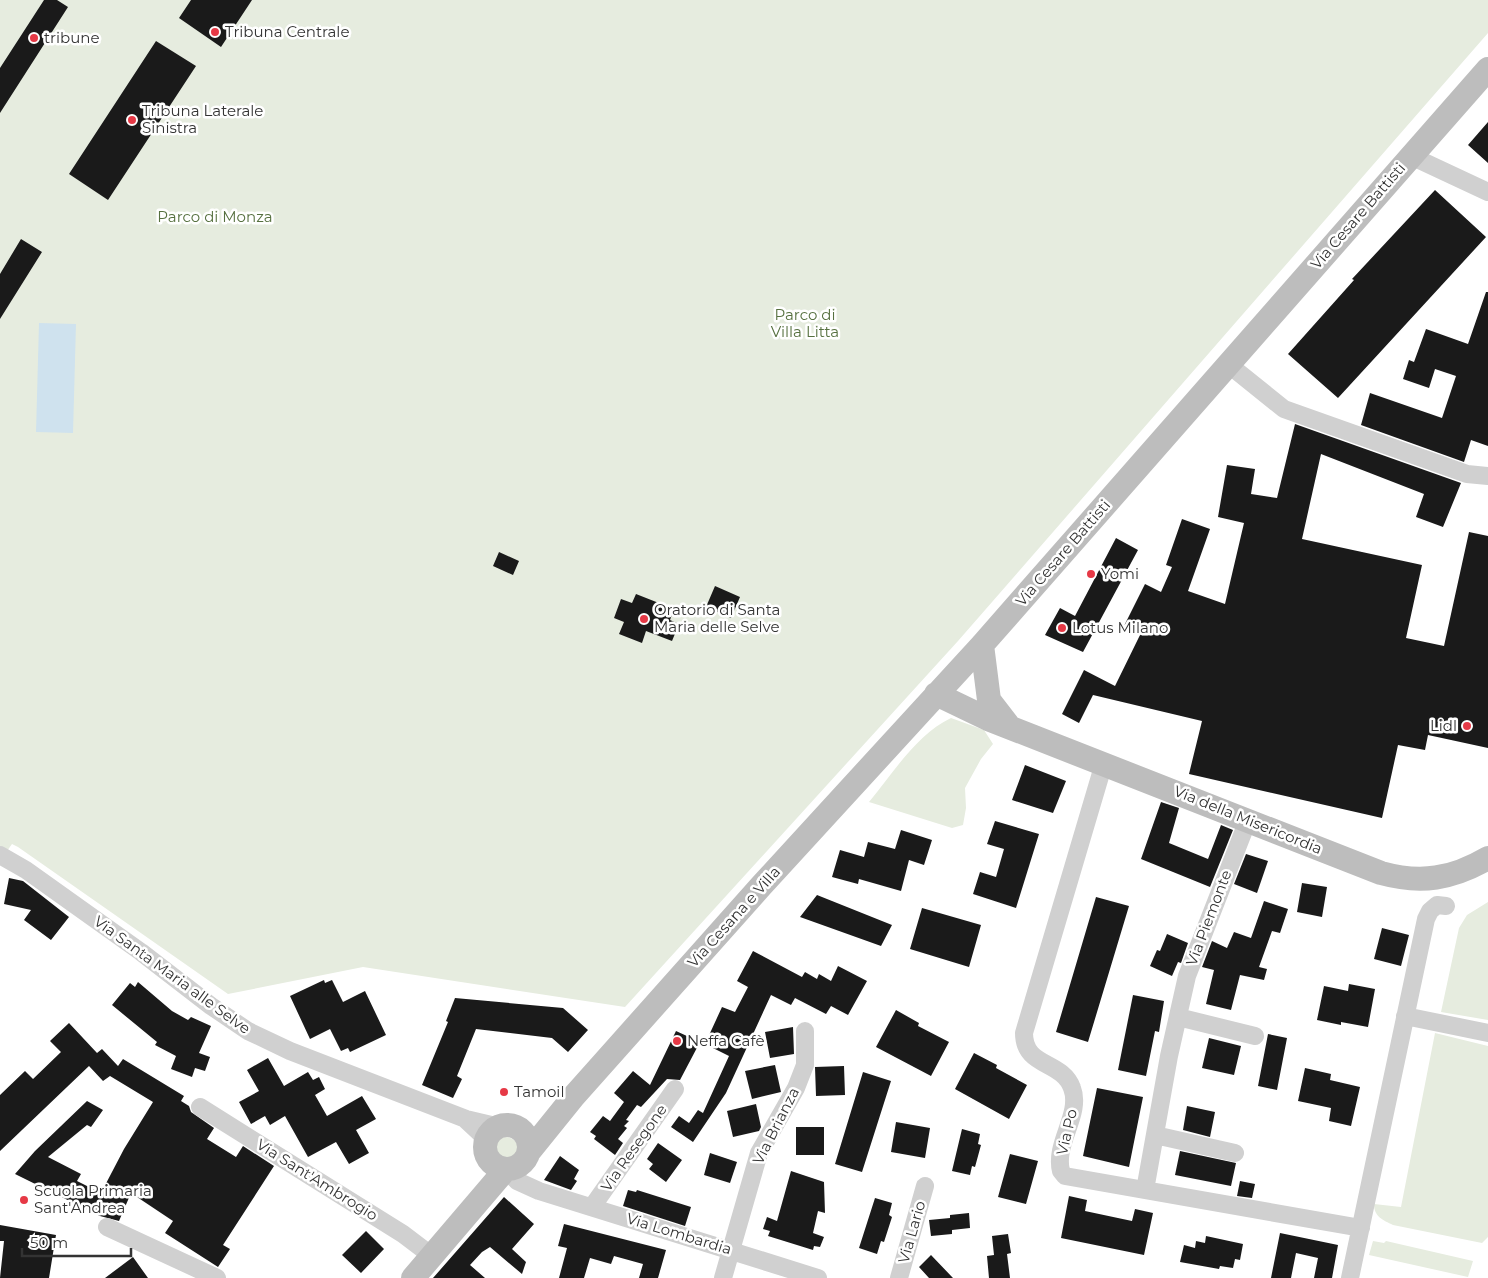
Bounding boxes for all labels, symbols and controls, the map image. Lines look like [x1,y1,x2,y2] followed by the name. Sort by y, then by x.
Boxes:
[225,22,349,41] place label: Tribuna Centrale
[209,26,221,38] marker: Tribuna Centrale
[44,28,99,47] place label: tribune
[28,32,40,44] marker: tribune
[142,101,263,137] place label: Tribuna Laterale Sinistra
[126,114,138,126] marker: Tribuna Laterale Sinistra
[1306,159,1409,273] street label: Via Cesare Battisti
[157,207,273,226] park label: Parco di Monza
[771,305,839,341] park label: Parco di Villa Litta
[1011,496,1114,610] street label: Via Cesare Battisti
[1101,564,1139,583] place label: Yomi
[1085,568,1097,580] marker: Yomi
[654,600,780,636] place label: Oratorio di Santa Maria delle Selve
[638,613,650,625] marker: Oratorio di Santa Maria delle Selve
[1072,618,1168,637] place label: Lotus Milano
[1056,622,1068,634] marker: Lotus Milano
[1430,716,1457,735] place label: Lidl
[1461,720,1473,732] marker: Lidl
[1171,781,1325,858] street label: Via della Misericordia
[683,862,784,971] street label: Via Cesana e Villa
[1182,867,1236,968] street label: Via Piemonte
[90,911,254,1038] street label: Via Santa Maria alle Selve
[687,1031,764,1050] place label: Neffa Cafè
[671,1035,683,1047] marker: Neffa Cafè
[514,1082,564,1101] place label: Tamoil
[748,1084,803,1167] street label: Via Brianza
[498,1086,510,1098] marker: Tamoil
[597,1100,671,1195] street label: Via Resegone
[1052,1107,1081,1157] street label: Via Po
[253,1135,381,1225] street label: Via Sant'Ambrogio
[34,1181,152,1217] place label: Scuola Primaria Sant'Andrea
[18,1194,30,1206] marker: Scuola Primaria Sant'Andrea
[894,1198,929,1265] street label: Via Lario
[624,1209,734,1259] street label: Via Lombardia
[22,1226,131,1258] scale bar
[30,1233,68,1252] text: 50 m

